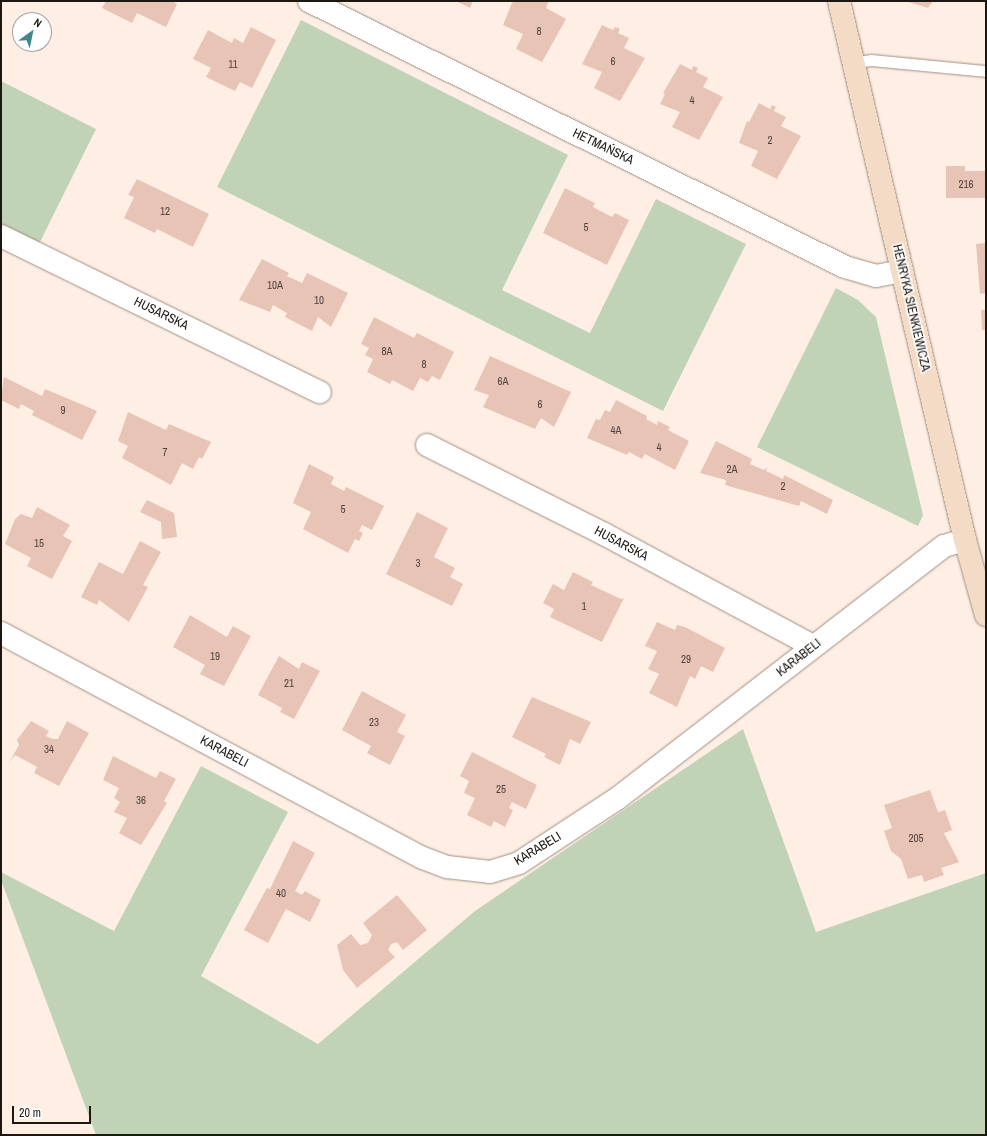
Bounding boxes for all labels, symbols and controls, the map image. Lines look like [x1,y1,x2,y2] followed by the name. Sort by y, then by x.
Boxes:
[12,12,52,52] north arrow
[31,15,45,30] text: N
[536,24,542,38] house number: 8
[610,54,616,68] house number: 6
[228,57,238,71] house number: 11
[689,93,695,107] house number: 4
[570,125,636,169] street label: HETMAŃSKA
[767,133,773,147] house number: 2
[958,177,974,191] house number: 216
[160,204,170,218] house number: 12
[583,220,589,234] house number: 5
[889,243,933,373] street label: HENRYKA SIENKIEWICZA
[267,278,283,292] house number: 10A
[314,293,324,307] house number: 10
[131,294,191,334] street label: HUSARSKA
[381,344,393,358] house number: 8A
[421,357,427,371] house number: 8
[497,374,509,388] house number: 6A
[537,397,543,411] house number: 6
[60,403,66,417] house number: 9
[610,423,622,437] house number: 4A
[656,440,662,454] house number: 4
[162,445,168,459] house number: 7
[726,462,738,476] house number: 2A
[780,479,786,493] house number: 2
[340,502,346,516] house number: 5
[591,523,651,565] street label: HUSARSKA
[34,536,44,550] house number: 15
[415,556,421,570] house number: 3
[581,599,587,613] house number: 1
[774,636,824,680] street label: KARABELI
[210,649,220,663] house number: 19
[681,652,691,666] house number: 29
[284,676,294,690] house number: 21
[369,715,379,729] house number: 23
[197,733,251,771] street label: KARABELI
[44,742,54,756] house number: 34
[496,782,506,796] house number: 25
[136,793,146,807] house number: 36
[512,829,564,869] street label: KARABELI
[908,831,924,845] house number: 205
[276,886,286,900] house number: 40
[14,1098,93,1124] scale bar
[19,1105,41,1121] text: 20 m

